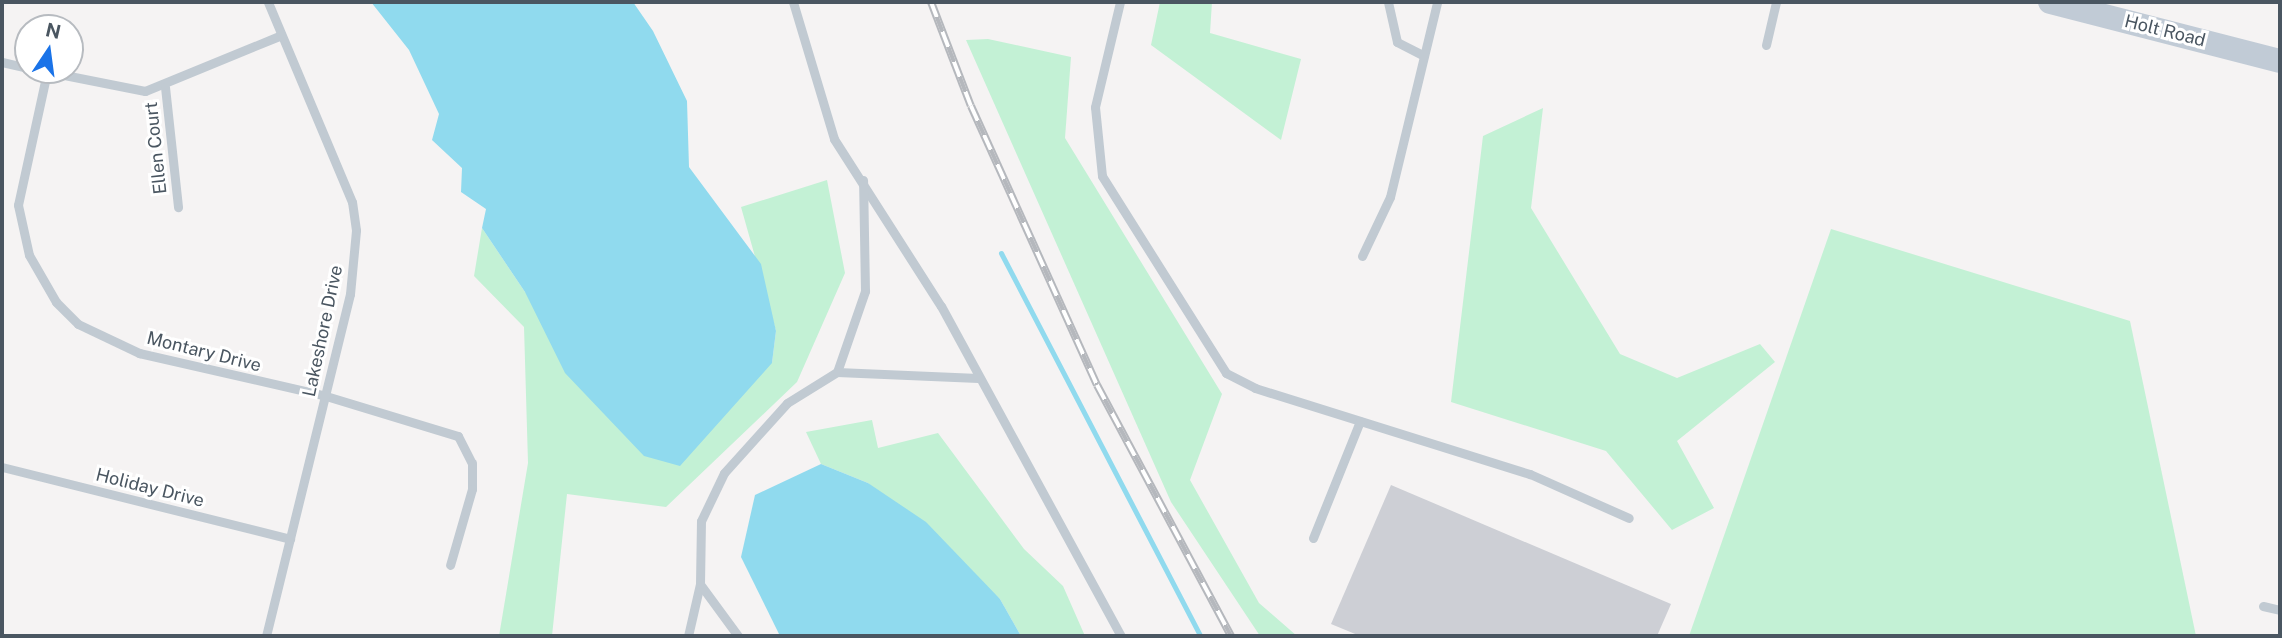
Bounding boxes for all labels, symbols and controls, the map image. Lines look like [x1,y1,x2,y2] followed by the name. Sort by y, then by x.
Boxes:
[2122,11,2208,51] street label: Holt Road
[14,14,84,84] north arrow
[44,18,63,43] text: N
[140,101,172,195] street label: Ellen Court
[298,263,348,399] street label: Lakeshore Drive
[145,327,263,377] street label: Montary Drive
[93,464,207,512] street label: Holiday Drive

